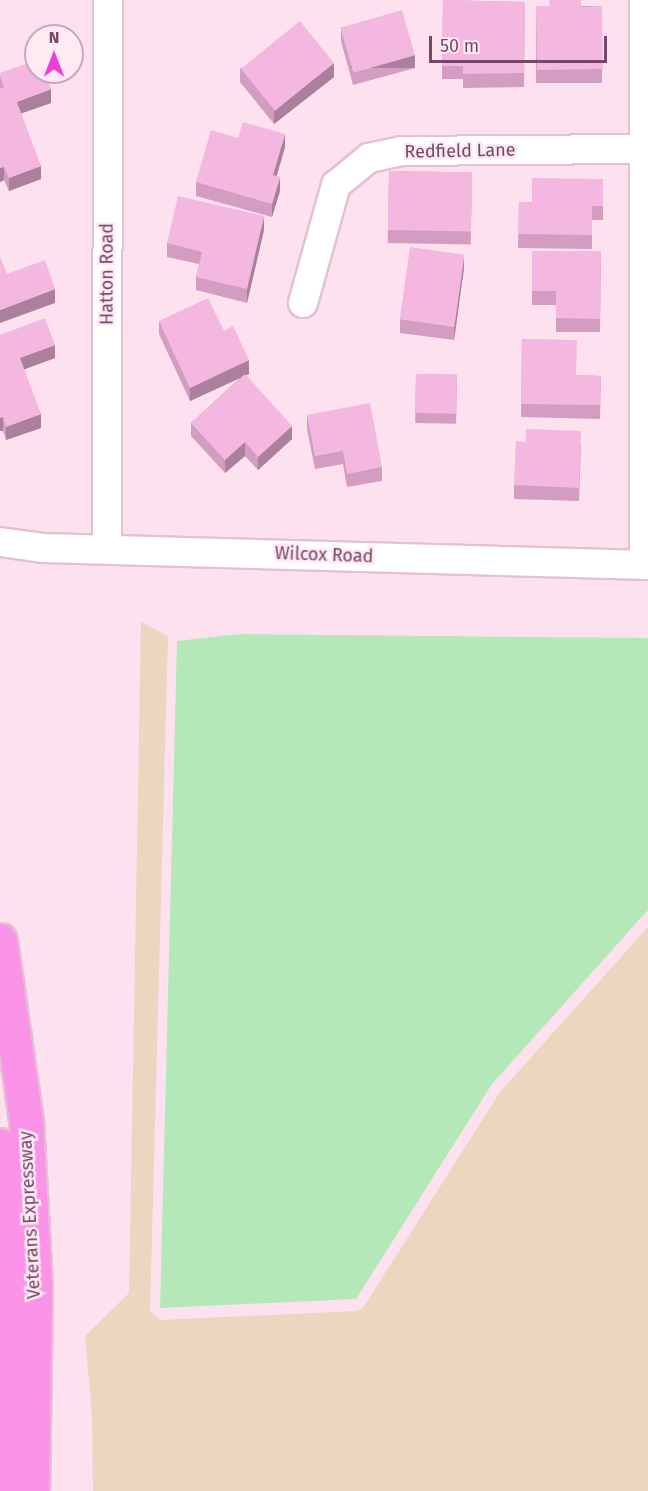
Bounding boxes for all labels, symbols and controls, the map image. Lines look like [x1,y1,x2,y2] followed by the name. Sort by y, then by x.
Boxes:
[24,24,84,84] north arrow
[432,24,610,62] scale bar
[49,28,59,47] text: N
[440,35,479,57] text: 50 m
[404,139,516,163] street label: Redfield Lane
[96,223,118,325] street label: Hatton Road
[274,542,374,568] street label: Wilcox Road
[15,1131,45,1299] street label: Veterans Expressway

